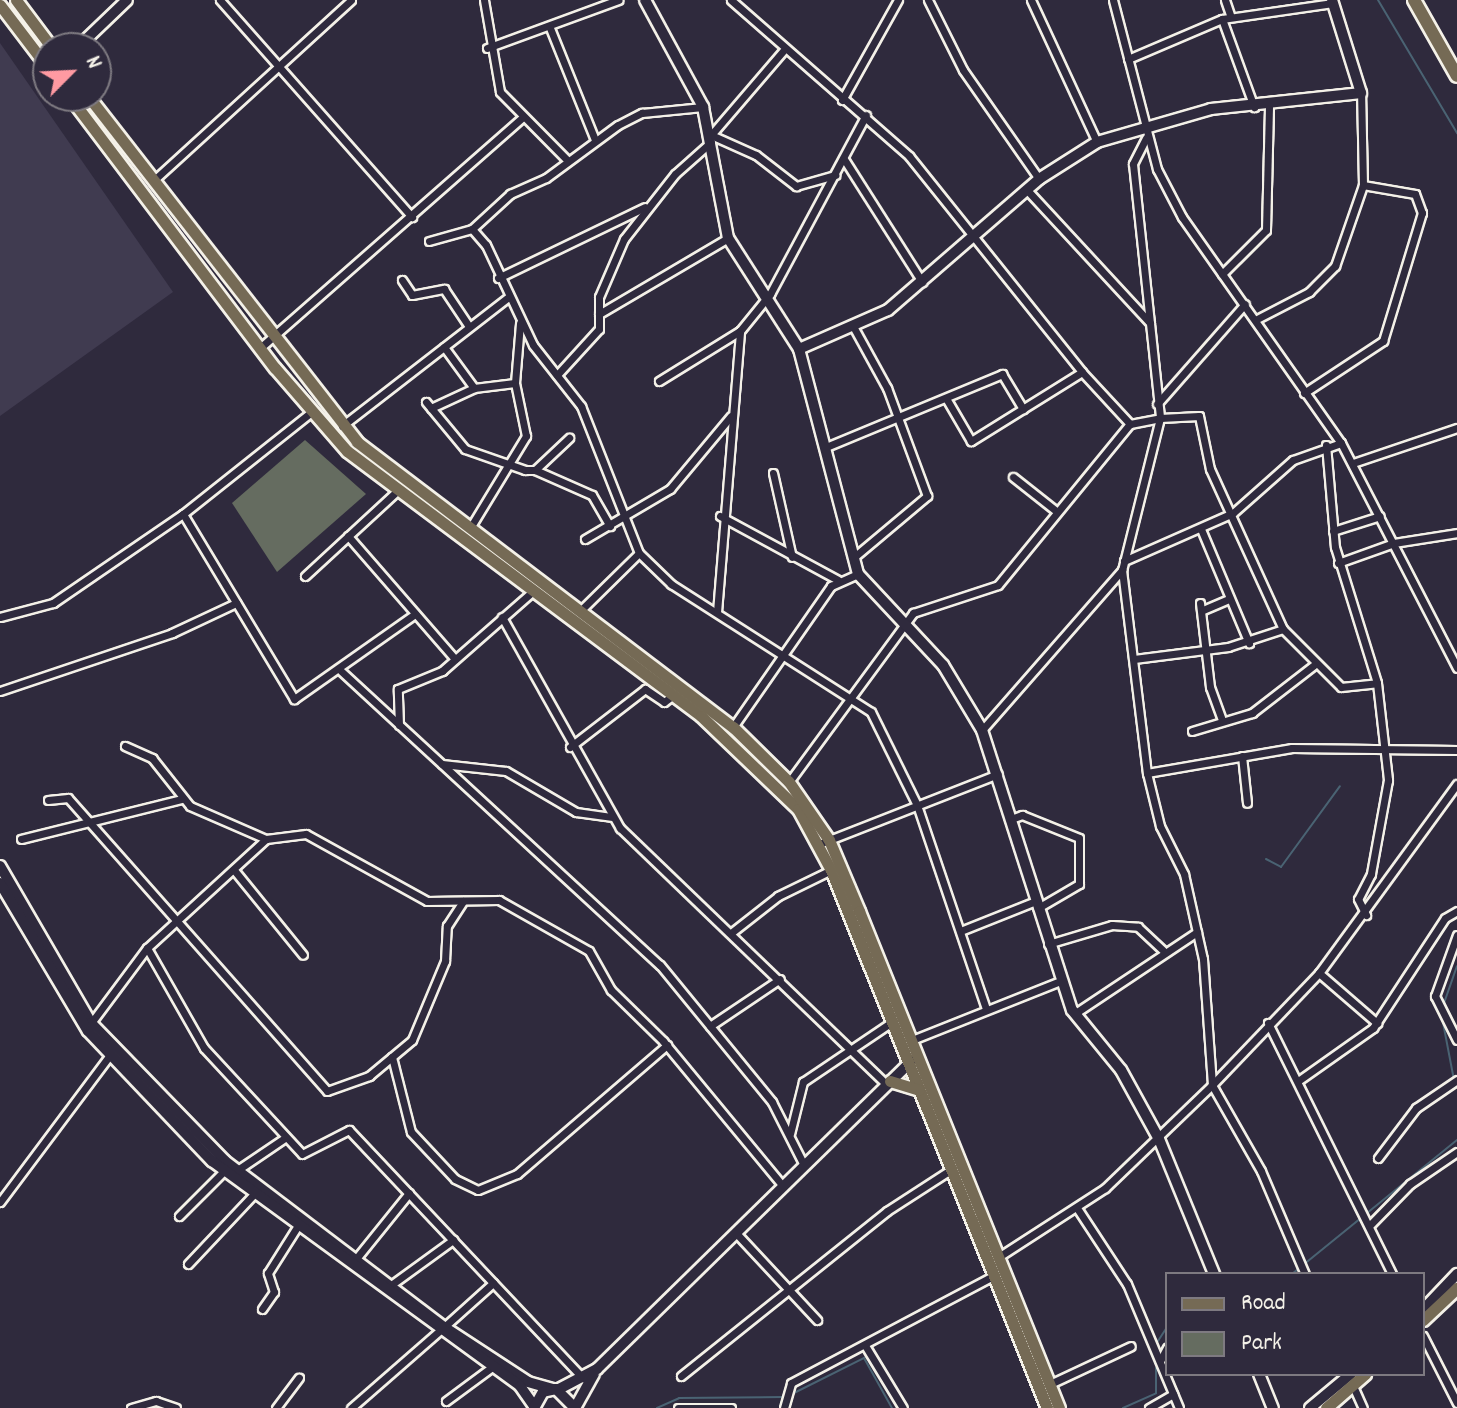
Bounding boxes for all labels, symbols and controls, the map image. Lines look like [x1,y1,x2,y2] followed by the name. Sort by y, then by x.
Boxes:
[32,32,112,112] north arrow
[76,52,109,74] text: N
[1165,1272,1425,1376] legend
[1241,1287,1286,1321] text: Road
[1241,1327,1282,1361] text: Park

